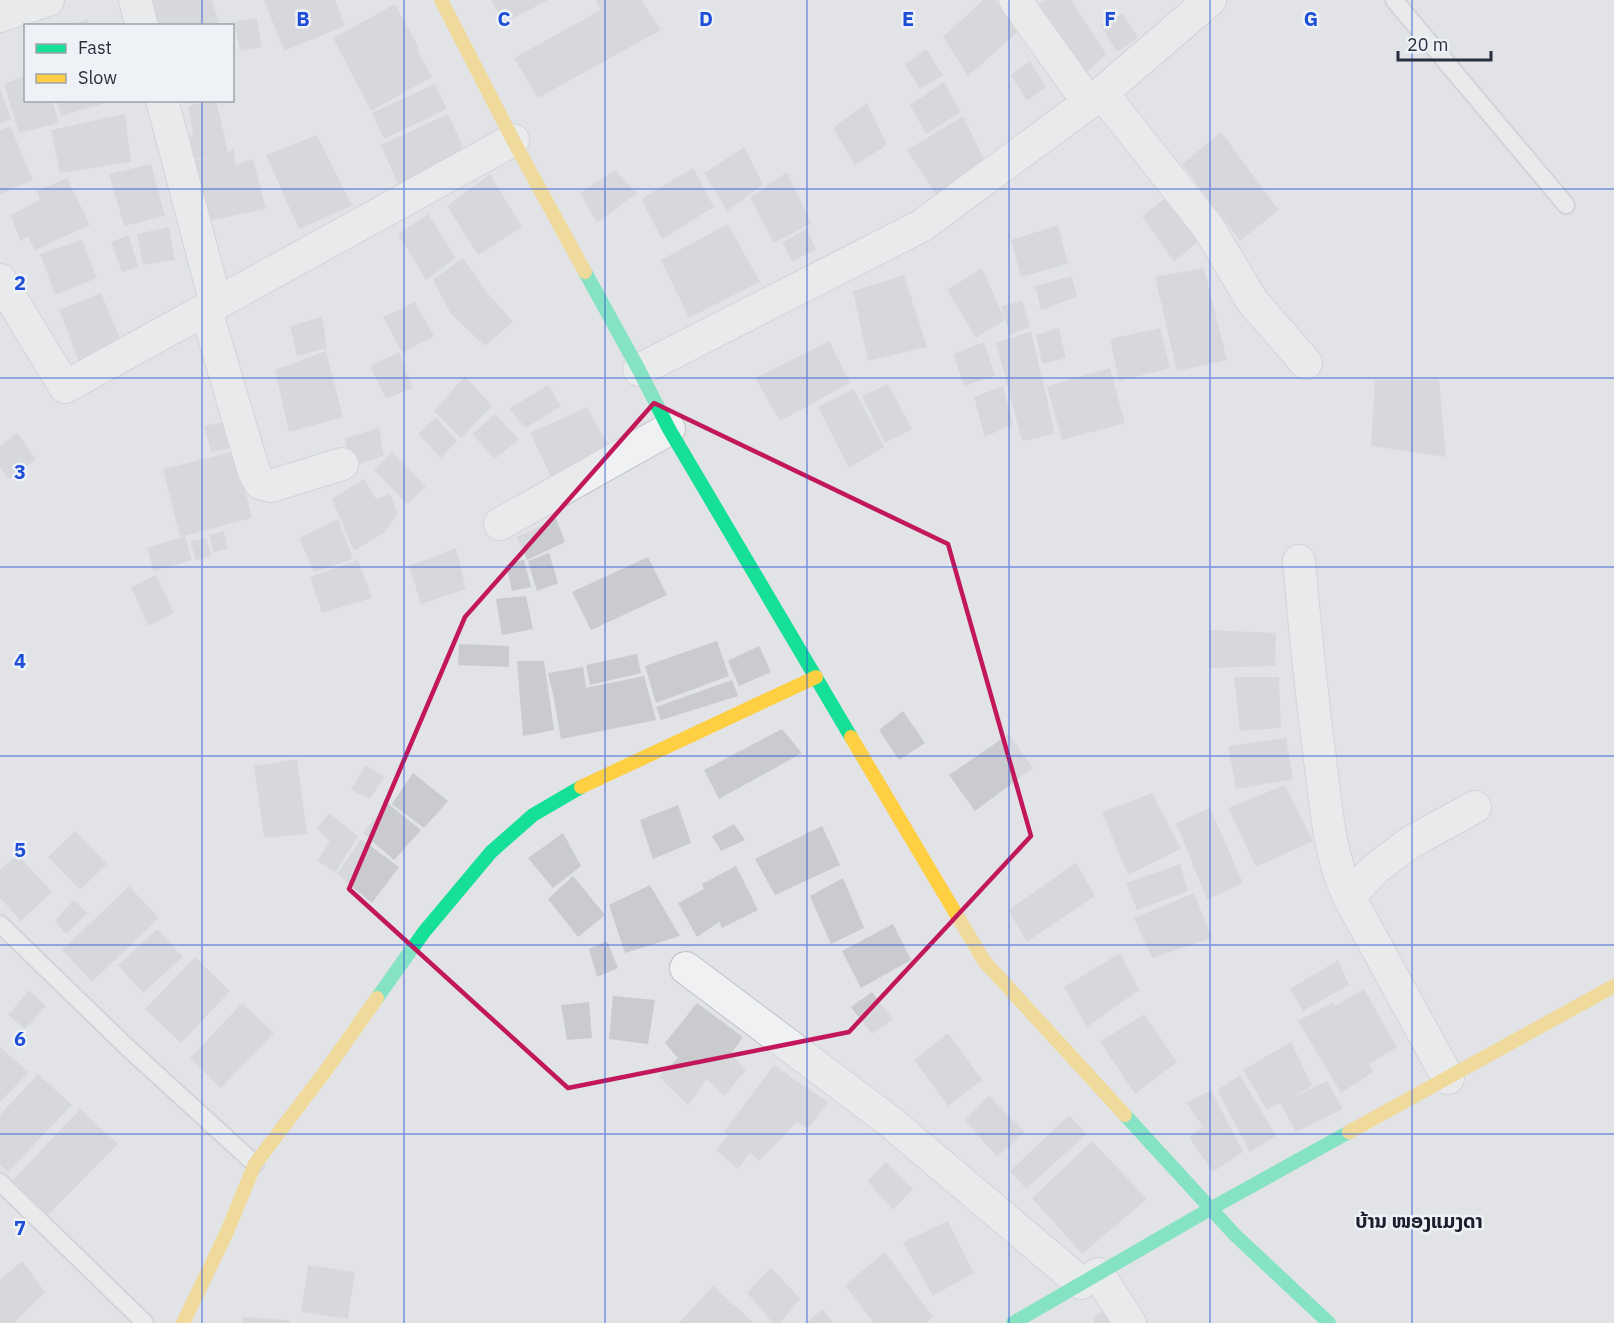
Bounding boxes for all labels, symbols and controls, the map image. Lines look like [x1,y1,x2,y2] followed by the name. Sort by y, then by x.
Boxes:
[296,5,310,32] text: B
[497,5,511,32] text: C
[699,5,713,32] text: D
[902,5,914,32] text: E
[1104,5,1116,32] text: F
[1304,5,1318,32] text: G
[24,24,234,102] legend
[1398,24,1491,62] scale bar
[1407,33,1449,56] text: 20 m
[78,36,112,59] text: Fast
[78,66,117,89] text: Slow
[14,269,26,296] text: 2
[14,458,26,485] text: 3
[14,647,26,674] text: 4
[14,836,26,863] text: 5
[14,1025,26,1052] text: 6
[1355,1207,1483,1234] district label: ບ້ານ ໜອງແມງດາ
[14,1214,26,1241] text: 7

